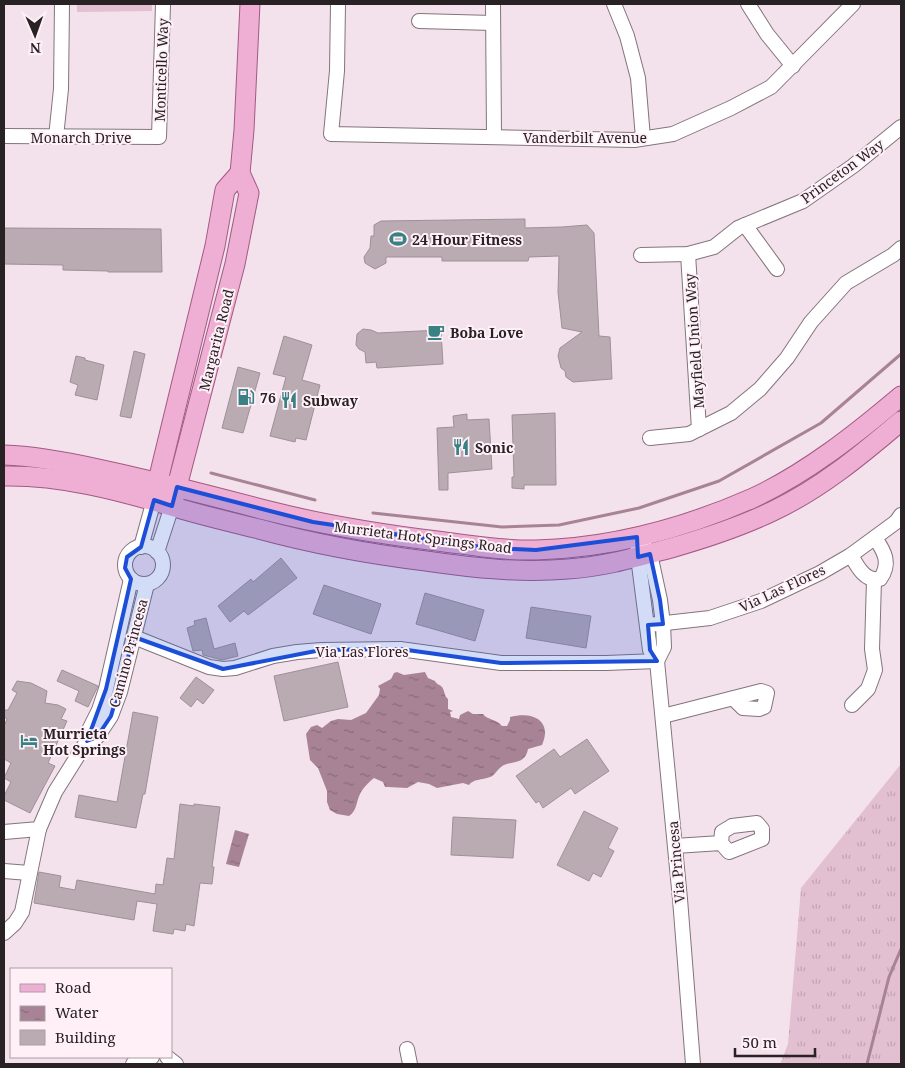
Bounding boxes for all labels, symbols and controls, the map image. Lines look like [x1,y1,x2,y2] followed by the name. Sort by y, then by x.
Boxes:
[10,10,60,60] north arrow
[150,18,172,122] street label: Monticello Way
[30,39,41,58] text: N
[31,128,131,147] street label: Monarch Drive
[523,128,647,147] street label: Vanderbilt Avenue
[797,135,887,207] street label: Princeton Way
[388,229,408,249] sports icon: 24 Hour Fitness
[412,230,522,249] place label: 24 Hour Fitness
[680,273,708,409] street label: Mayfield Union Way
[194,287,238,393] street label: Margarita Road
[426,322,446,342] cafe icon: Boba Love
[450,323,523,342] place label: Boba Love
[236,387,256,407] fuel station icon: 76
[260,388,276,407] place label: 76
[279,390,299,410] restaurant icon: Subway
[303,391,359,410] place label: Subway
[451,437,471,457] restaurant icon: Sonic
[475,438,513,457] place label: Sonic
[333,517,513,557] street label: Murrieta Hot Springs Road
[736,560,828,616] street label: Via Las Flores
[104,596,152,710] street label: Camino Princesa
[315,642,409,661] street label: Via Las Flores
[43,724,126,759] place label: Murrieta Hot Springs
[19,731,39,751] hotel icon: Murrieta Hot Springs
[663,820,689,904] street label: Via Princesa
[10,968,172,1058] legend
[55,977,91,997] text: Road
[55,1002,98,1022] text: Water
[735,1026,815,1058] scale bar
[55,1027,116,1047] text: Building
[742,1032,777,1052] text: 50 m

